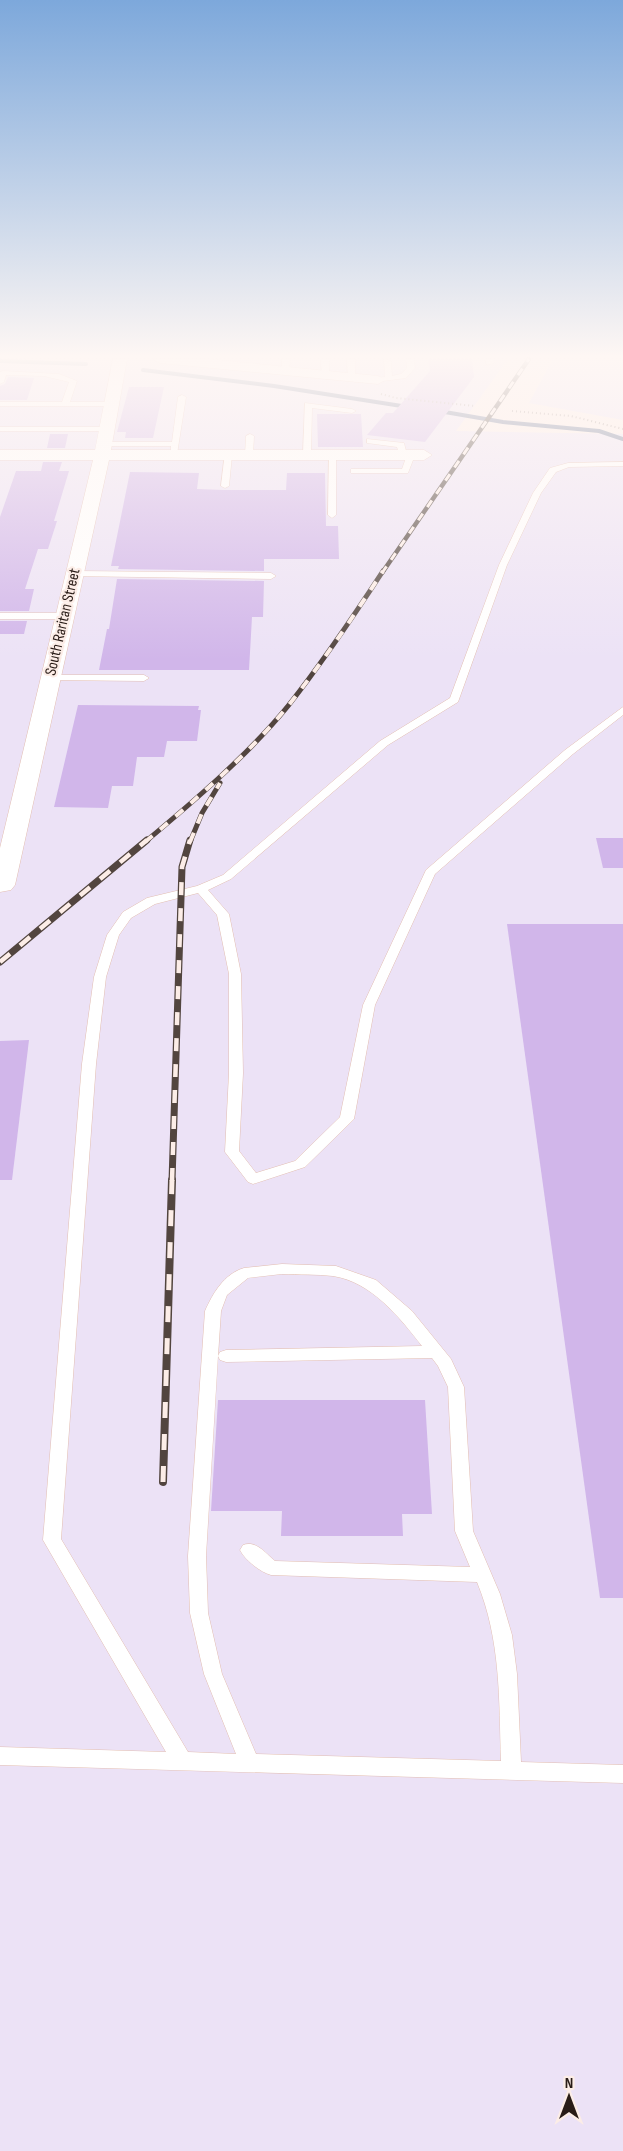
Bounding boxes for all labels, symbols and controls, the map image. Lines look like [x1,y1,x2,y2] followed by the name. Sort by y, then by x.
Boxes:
[41,566,85,677] street label: South Raritan Street
[539,2067,599,2127] north arrow
[565,2074,573,2093] text: N

